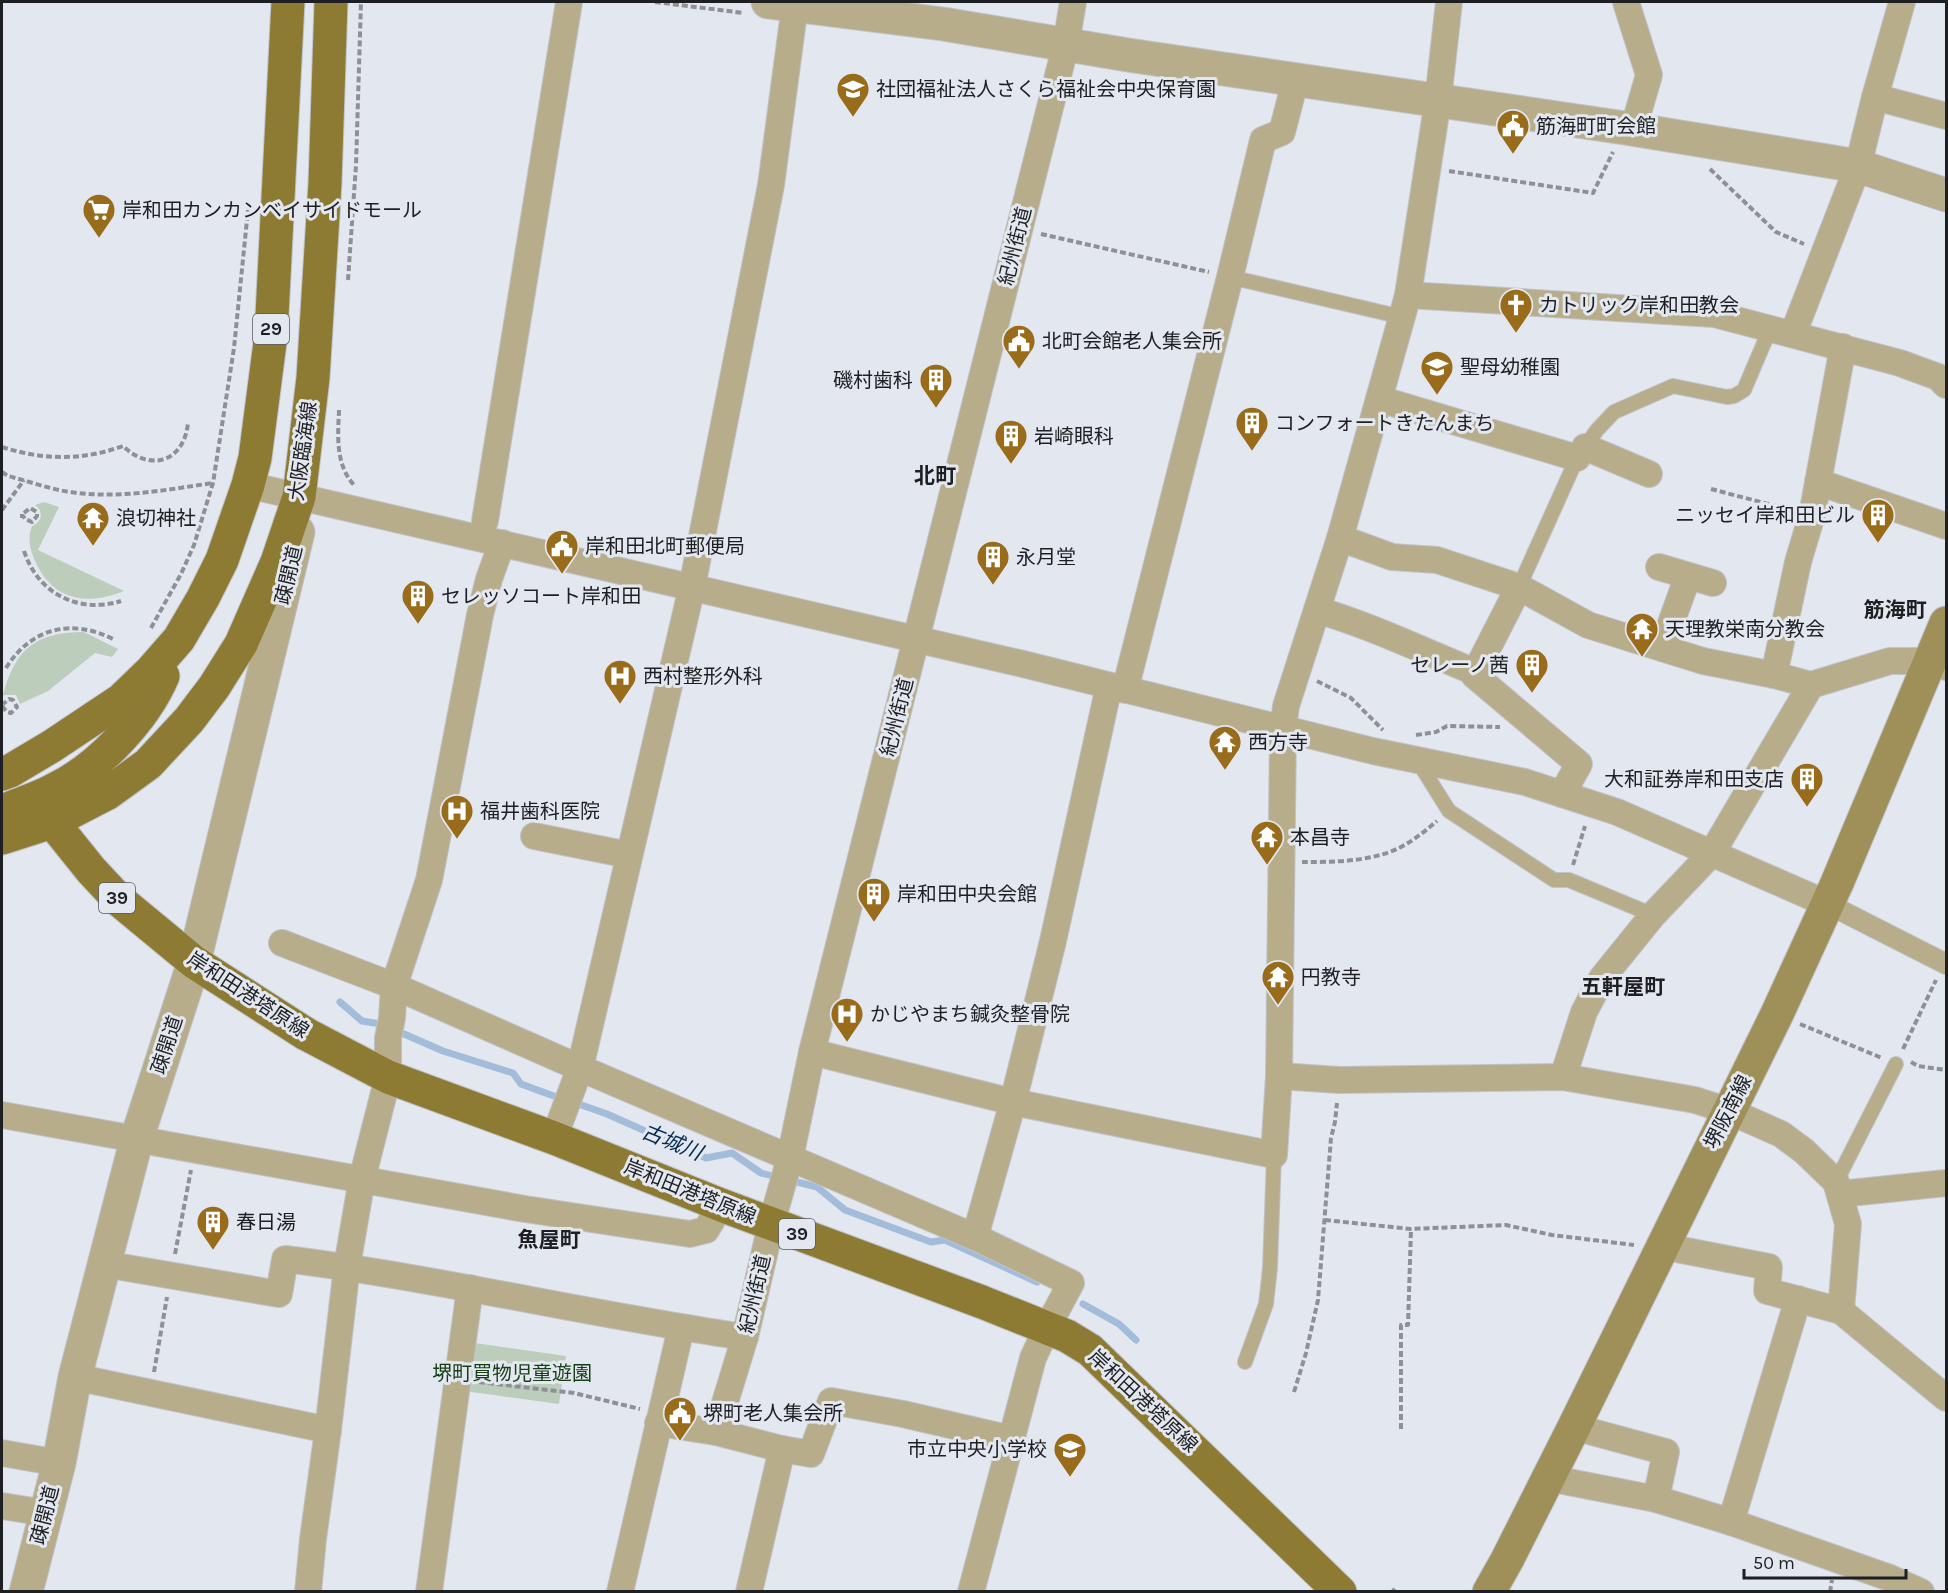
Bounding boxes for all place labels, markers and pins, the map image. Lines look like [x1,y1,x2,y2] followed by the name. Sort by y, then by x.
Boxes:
[835,71,871,118] school or university icon: 社団福祉法人さくら福祉会中央保育園
[876,78,1216,101] place label: 社団福祉法人さくら福祉会中央保育園
[1495,108,1531,155] public building icon: 筋海町町会館
[1536,115,1656,138] place label: 筋海町町会館
[81,192,117,239] supermarket icon: 岸和田カンカンベイサイドモール
[122,199,422,222] place label: 岸和田カンカンベイサイドモール
[1498,287,1534,334] church icon: カトリック岸和田教会
[1539,294,1739,317] place label: カトリック岸和田教会
[1001,323,1037,370] public building icon: 北町会館老人集会所
[1042,330,1222,353] place label: 北町会館老人集会所
[1419,349,1455,396] school or university icon: 聖母幼稚園
[1460,356,1560,379] place label: 聖母幼稚園
[918,362,954,409] building icon: 磯村歯科
[833,369,913,392] place label: 磯村歯科
[1234,405,1270,452] building icon: コンフォートきたんまち
[1275,412,1494,435] place label: コンフォートきたんまち
[993,418,1029,465] building icon: 岩崎眼科
[1034,425,1114,448] place label: 岩崎眼科
[1860,497,1896,544] building icon: ニッセイ岸和田ビル
[75,500,111,547] temple icon: 浪切神社
[1675,504,1855,527] place label: ニッセイ岸和田ビル
[116,507,196,530] place label: 浪切神社
[544,528,580,575] public building icon: 岸和田北町郵便局
[585,535,745,558] place label: 岸和田北町郵便局
[975,539,1011,586] building icon: 永月堂
[1016,546,1076,569] place label: 永月堂
[400,578,436,625] building icon: セレッソコート岸和田
[441,585,641,608] place label: セレッソコート岸和田
[1624,611,1660,658] temple icon: 天理教栄南分教会
[1665,618,1825,641] place label: 天理教栄南分教会
[1514,647,1550,694] building icon: セレーノ茜
[1410,654,1509,677] place label: セレーノ茜
[602,658,638,705] hospital icon: 西村整形外科
[643,665,763,688] place label: 西村整形外科
[1207,724,1243,771] temple icon: 西方寺
[1248,731,1308,754] place label: 西方寺
[1789,761,1825,808] building icon: 大和証券岸和田支店
[1604,768,1784,791] place label: 大和証券岸和田支店
[439,793,475,840] hospital icon: 福井歯科医院
[480,800,600,823] place label: 福井歯科医院
[1249,819,1285,866] temple icon: 本昌寺
[1290,826,1350,849] place label: 本昌寺
[856,876,892,923] building icon: 岸和田中央会館
[897,883,1037,906] place label: 岸和田中央会館
[1260,959,1296,1006] temple icon: 円教寺
[1301,966,1361,989] place label: 円教寺
[829,996,865,1043] hospital icon: かじやまち鍼灸整骨院
[870,1003,1070,1026] place label: かじやまち鍼灸整骨院
[195,1204,231,1251] building icon: 春日湯
[236,1211,296,1234] place label: 春日湯
[662,1395,698,1442] public building icon: 堺町老人集会所
[703,1402,843,1425] place label: 堺町老人集会所
[1052,1431,1088,1478] school or university icon: 市立中央小学校
[907,1438,1047,1461] place label: 市立中央小学校

